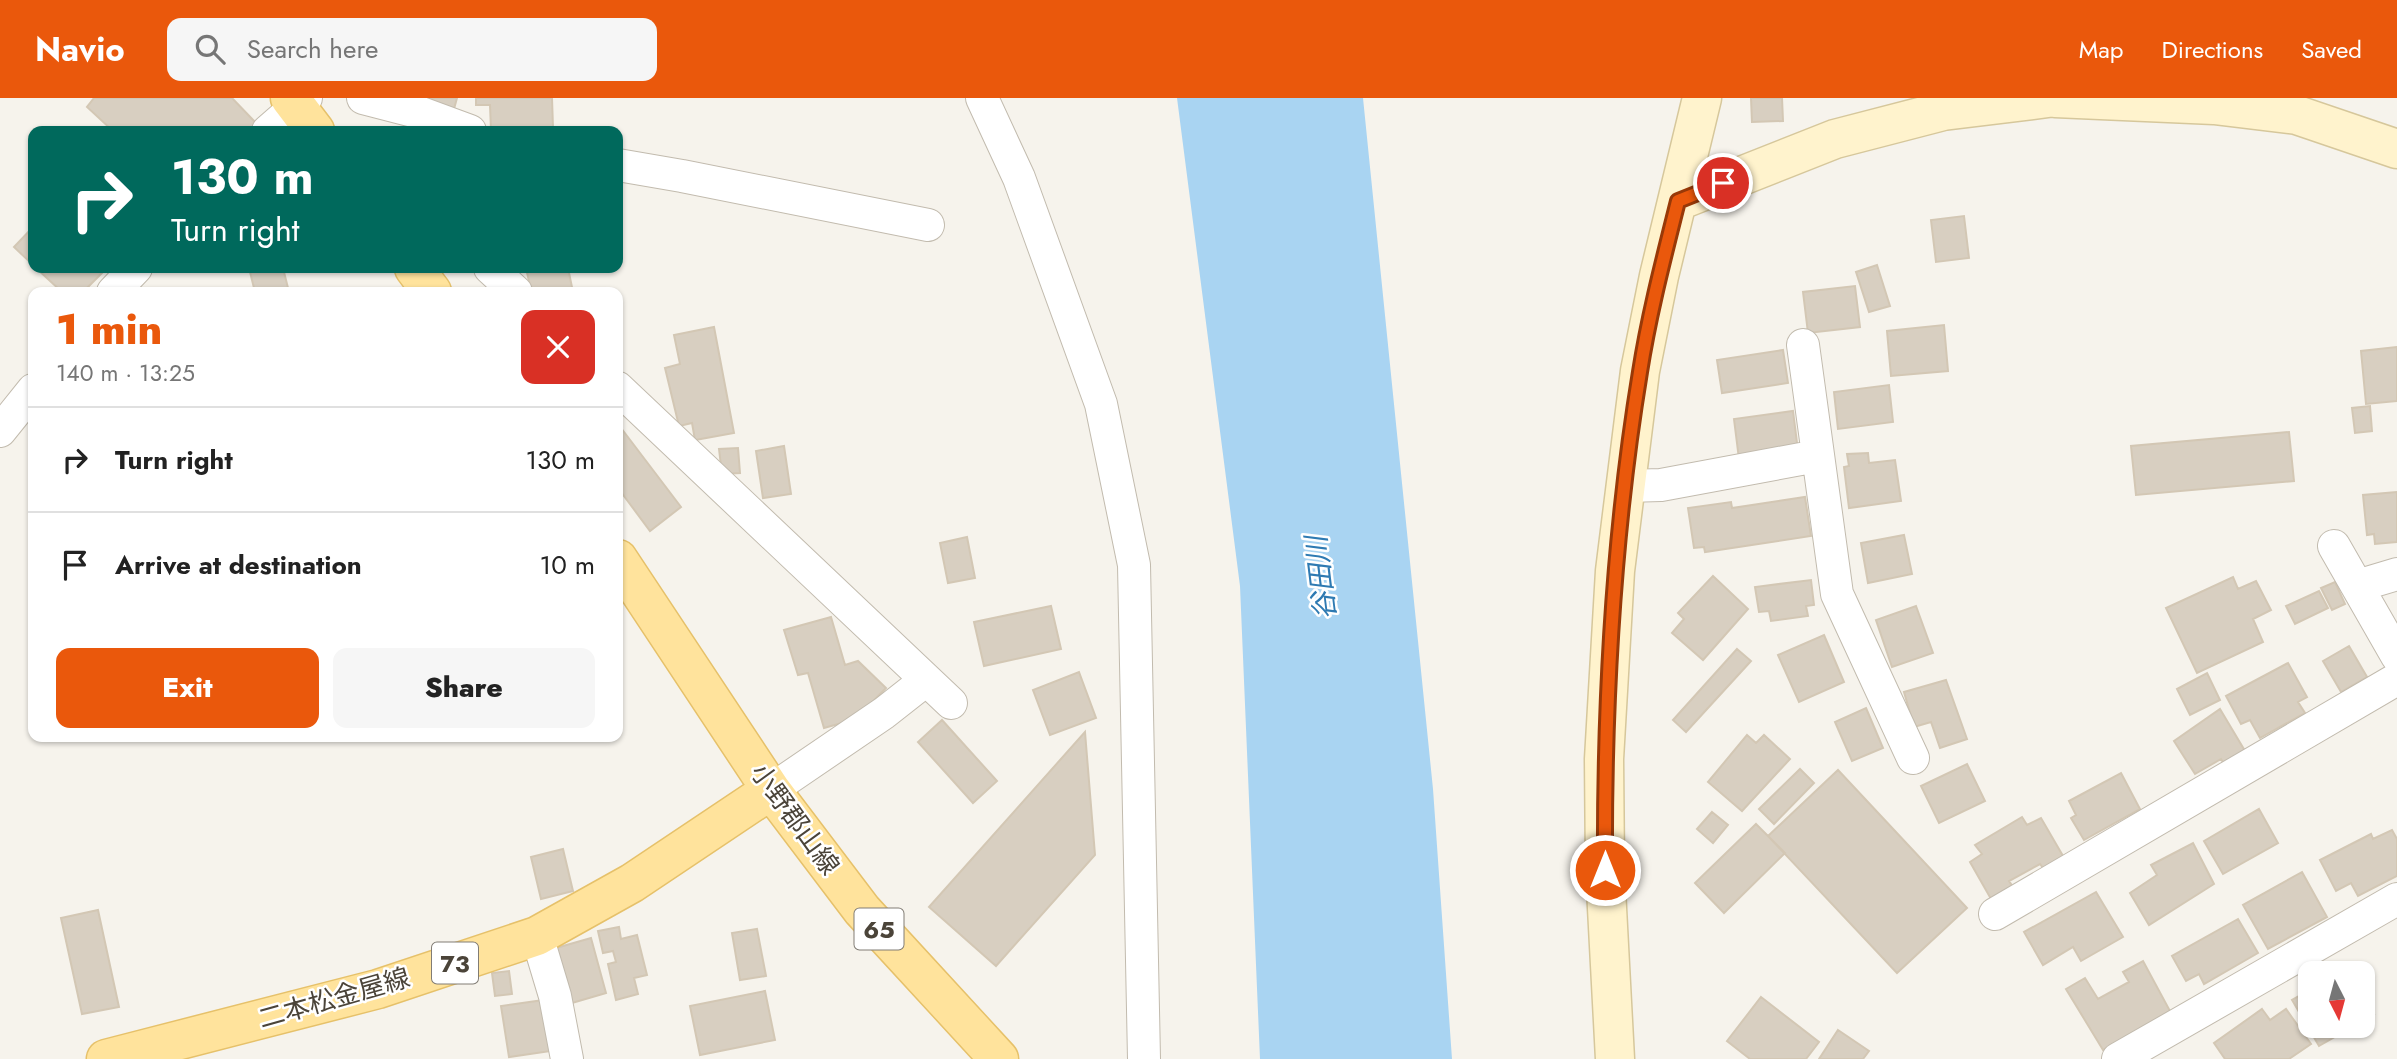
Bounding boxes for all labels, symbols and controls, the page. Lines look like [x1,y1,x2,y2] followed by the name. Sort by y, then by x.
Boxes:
[167,18,657,81] search box
[35,26,125,73] text: Navio
[191,30,229,68] icon: search
[247,30,378,68] text: Search here
[2079,32,2124,67] text: Map
[2162,32,2263,67] text: Directions
[2301,32,2362,67] text: Saved
[171,142,314,212] text: 130 m
[1693,153,1753,213] pin
[56,154,147,245] icon: right
[1704,164,1742,202] icon: arrive
[171,207,300,253] text: Turn right
[56,299,162,360] text: 1 min
[521,310,595,384] button: close
[56,356,195,390] text: 140 m · 13:25
[56,441,94,479] icon: right
[115,441,233,479] text: Turn right
[525,441,595,479] text: 130 m
[1295,531,1346,622] water label: 谷田川
[56,546,94,584] icon: arrive
[115,546,362,584] text: Arrive at destination
[540,546,595,584] text: 10 m
[56,648,319,728] button: Exit
[333,648,595,728] button: Share
[741,755,849,883] street label: 小野郡山線
[1568,833,1642,907] position arrow
[854,908,903,950] road number: 65
[432,942,478,984] road number: 73
[254,958,414,1038] street label: 二本松金屋線
[2298,961,2375,1038] north arrow
[2298,961,2375,1038] map controls

